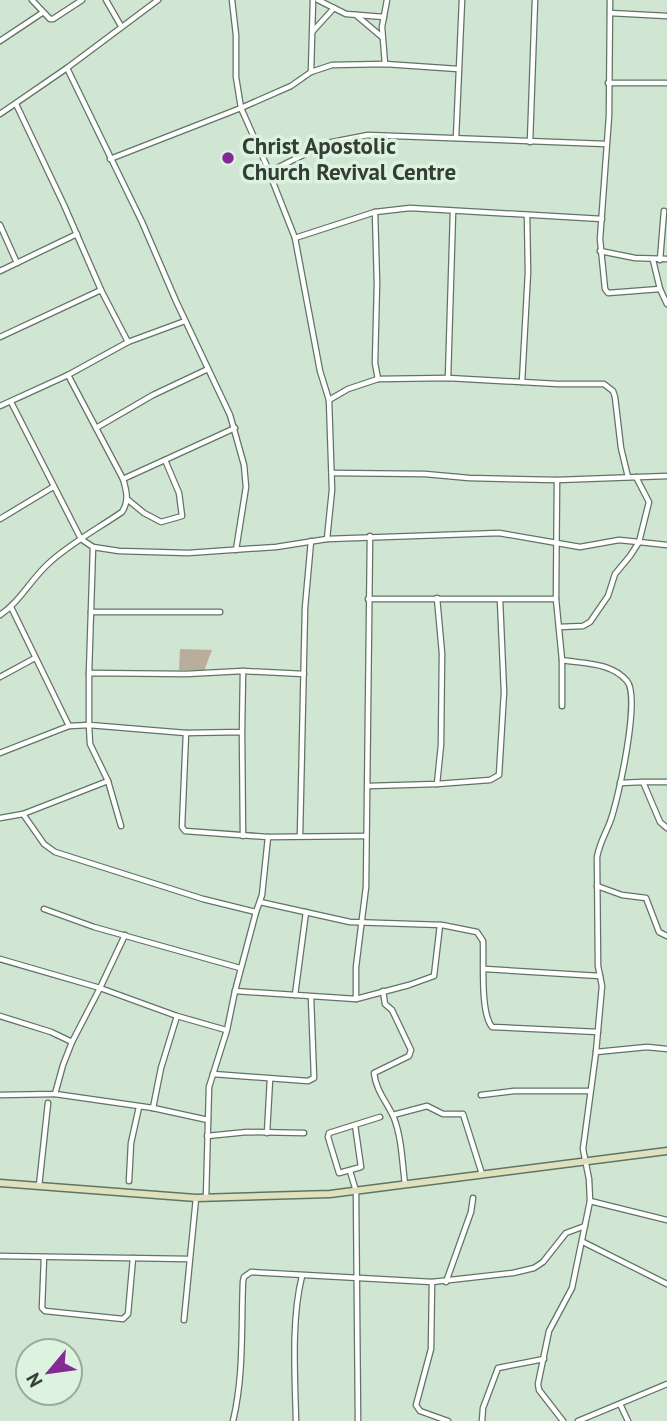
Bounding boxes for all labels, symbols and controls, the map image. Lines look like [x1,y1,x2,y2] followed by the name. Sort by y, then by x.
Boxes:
[242,131,456,186] place label: Christ Apostolic Church Revival Centre
[220,150,236,166] marker: Christ Apostolic Church Revival Centre
[14,1337,84,1407] north arrow
[21,1369,48,1392] text: N

